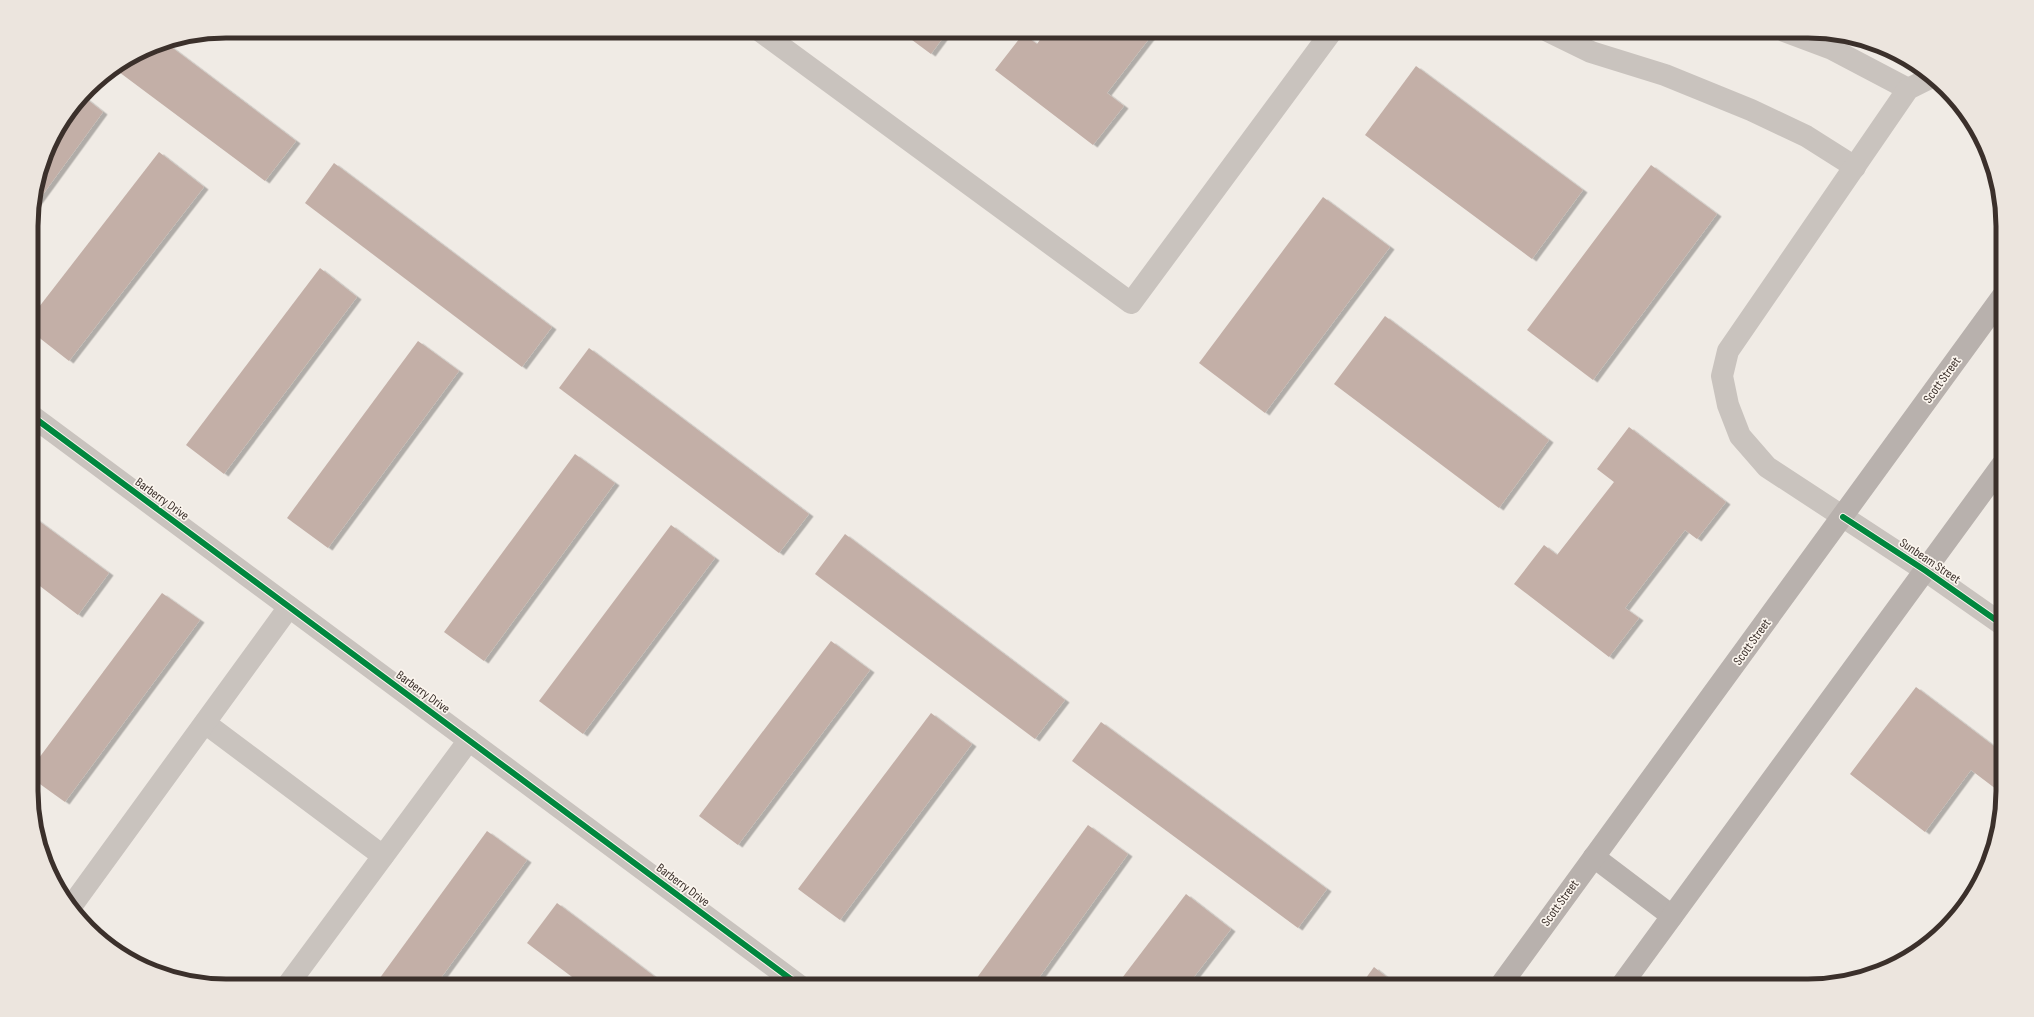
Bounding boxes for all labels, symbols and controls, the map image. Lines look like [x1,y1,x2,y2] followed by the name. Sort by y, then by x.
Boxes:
[1920,354,1964,406] street label: Scott Street
[132,474,192,524] street label: Barberry Drive
[1896,535,1964,587] street label: Sunbeam Street
[1730,616,1774,668] street label: Scott Street
[393,667,453,717] street label: Barberry Drive
[653,860,713,910] street label: Barberry Drive
[1538,877,1582,929] street label: Scott Street

